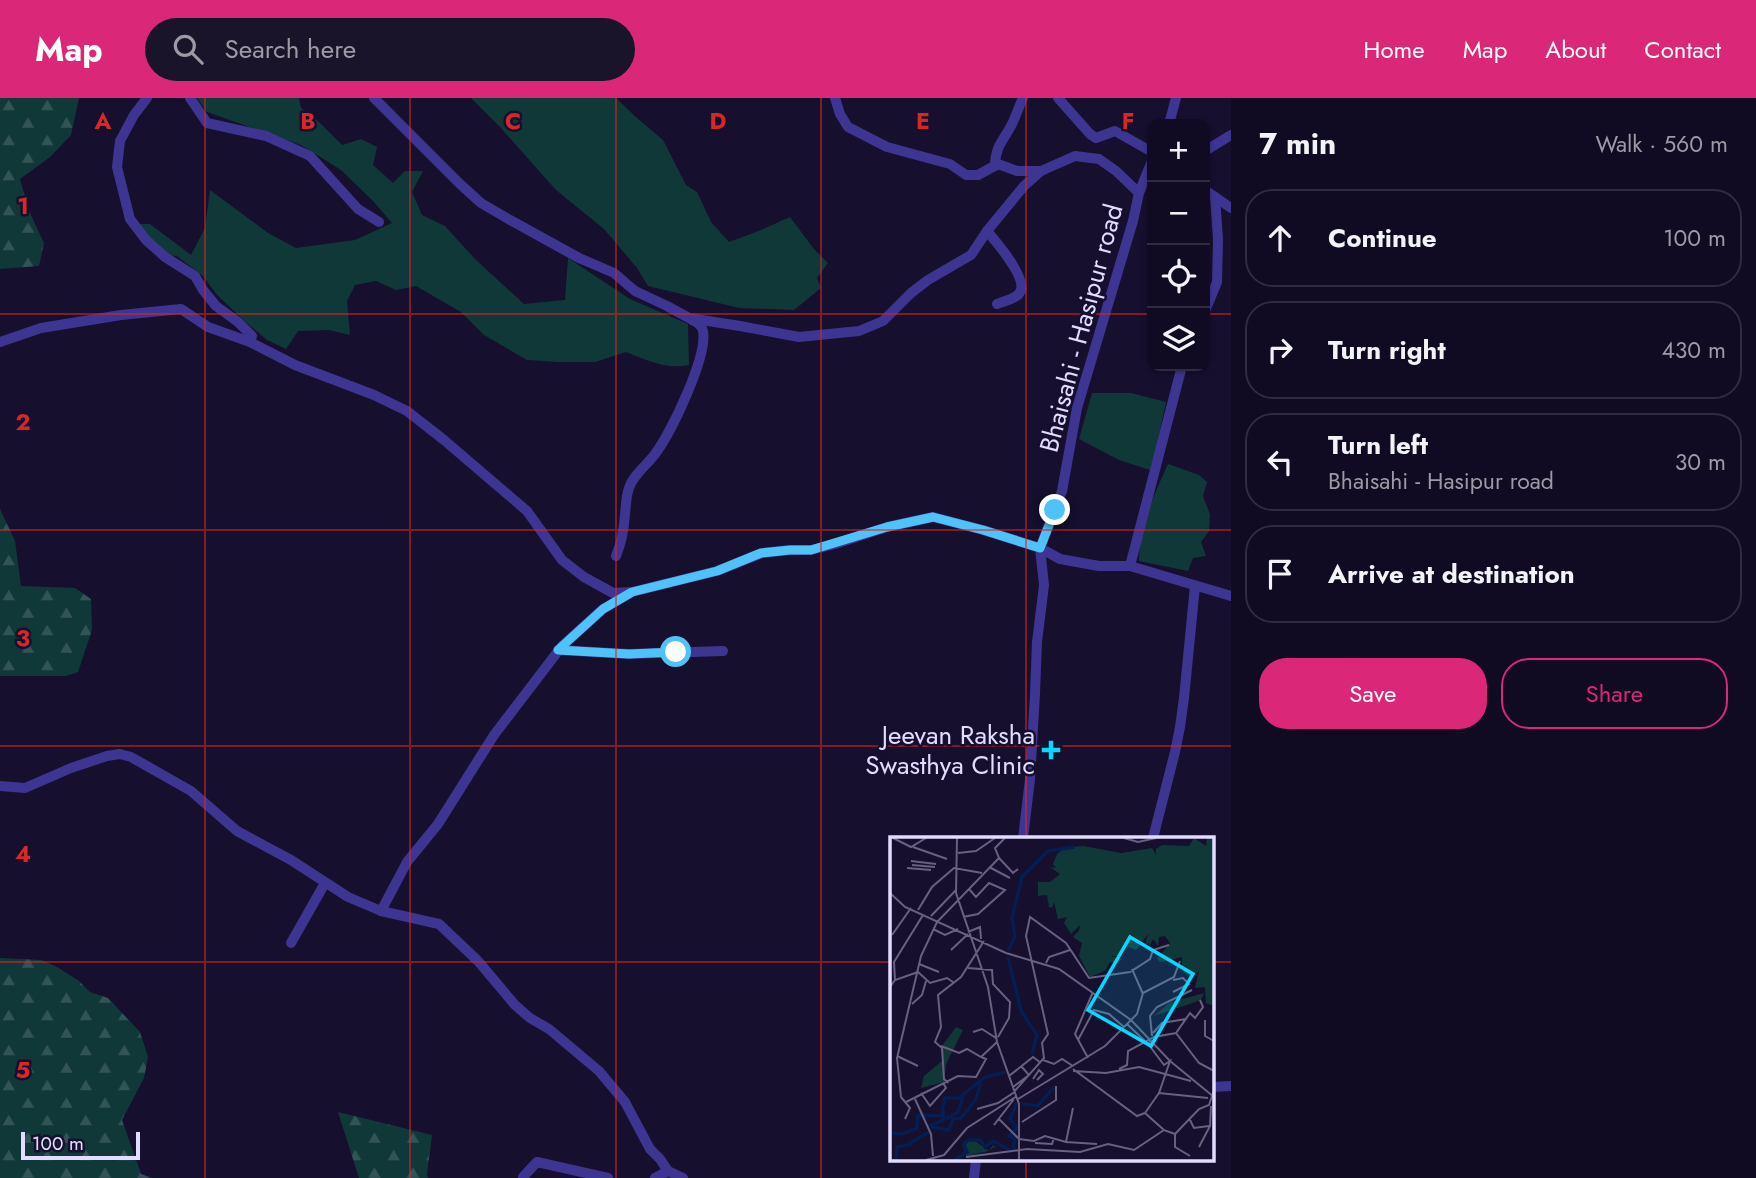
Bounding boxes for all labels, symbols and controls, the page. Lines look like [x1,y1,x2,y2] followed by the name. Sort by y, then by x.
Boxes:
[145,18,635,81] search box
[35,26,103,73] text: Map
[169,30,207,68] icon: search
[225,30,356,68] text: Search here
[1363,32,1425,67] text: Home
[1463,32,1507,67] text: Map
[1545,32,1606,67] text: About
[1644,32,1721,67] text: Contact
[94,104,112,138] text: A
[300,104,316,138] text: B
[505,104,521,138] text: C
[710,104,727,138] text: D
[916,104,930,138] text: E
[1122,104,1134,138] text: F
[1147,119,1210,371] map controls
[1147,119,1210,182] button: +
[1259,122,1336,165] text: 7 min
[1595,127,1728,161] text: Walk · 560 m
[1147,182,1210,245] button: −
[17,189,29,223] text: 1
[1030,200,1132,456] street label: Bhaisahi - Hasipur road
[1261,219,1299,257] icon: ahead
[1328,219,1437,257] text: Continue
[1663,221,1726,255] text: 100 m
[1147,245,1210,308] button: locate
[1147,308,1210,371] button: layers
[1261,331,1299,369] icon: right
[1328,331,1446,369] text: Turn right
[1661,333,1726,367] text: 430 m
[15,405,31,439] text: 2
[1328,426,1428,464] text: Turn left
[1261,443,1299,481] icon: left
[1675,445,1726,479] text: 30 m
[1328,464,1554,498] text: Bhaisahi - Hasipur road
[1039,494,1070,525] route end
[1261,555,1299,593] icon: arrive
[1328,555,1575,593] text: Arrive at destination
[16,621,30,655] text: 3
[660,636,691,667] route start
[1259,658,1487,729] button: Save
[1501,658,1728,729] button: Share
[865,716,1035,784] place label: Jeevan Raksha Swasthya Clinic
[1041,740,1061,760] marker: Jeevan Raksha Swasthya Clinic
[15,837,31,871] text: 4
[890,837,1214,1160] inset map
[16,1053,30,1087] text: 5
[21,1129,140,1161] scale bar
[32,1130,84,1157] text: 100 m

